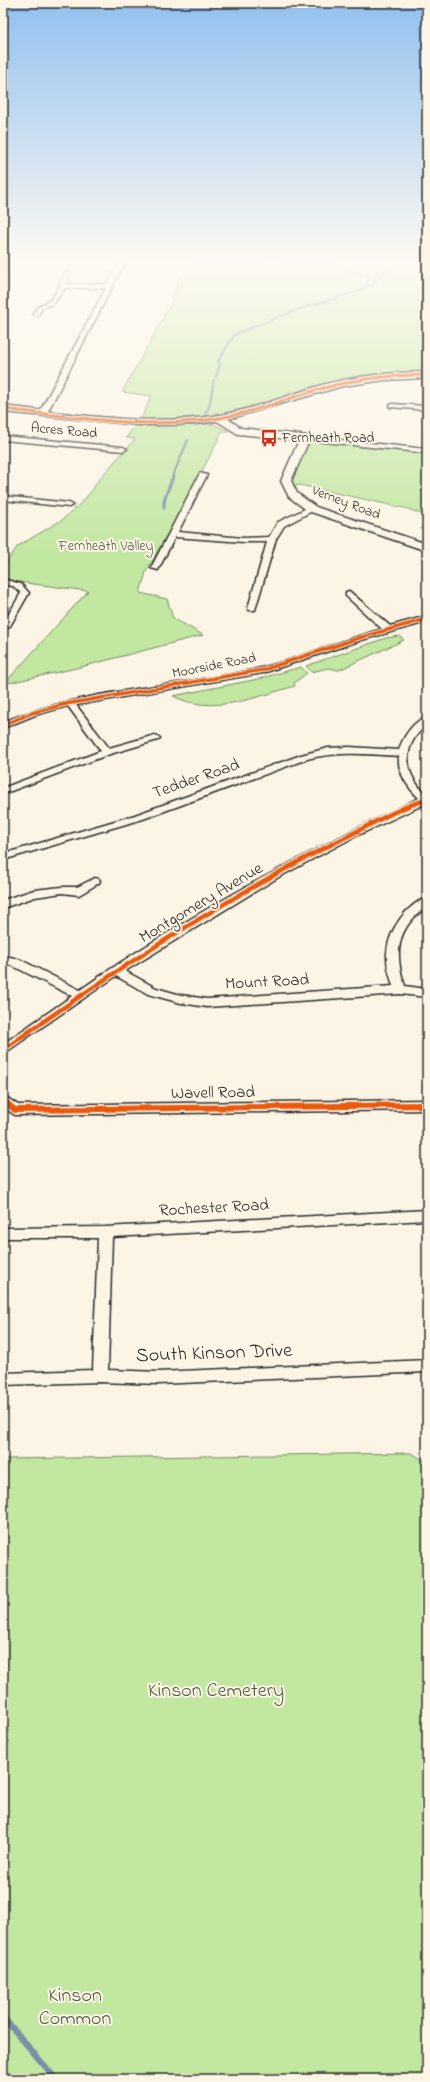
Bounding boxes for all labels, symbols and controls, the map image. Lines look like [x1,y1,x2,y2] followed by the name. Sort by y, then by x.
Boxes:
[30,418,98,444] street label: Acres Road
[259,428,279,448] bus stop icon: Fernheath Road
[281,428,375,449] place label: Fernheath Road
[307,480,384,527] street label: Verney Road
[58,536,154,558] park label: Fernheath Valley
[170,648,258,684] street label: Moorside Road
[149,752,243,806] street label: Tedder Road
[134,856,269,952] street label: Montgomery Avenue
[224,967,310,997] street label: Mount Road
[171,1080,256,1106] street label: Wavell Road
[158,1193,270,1223] street label: Rochester Road
[135,1337,293,1371] street label: South Kinson Drive
[148,1677,284,1706] park label: Kinson Cemetery
[39,1982,111,2034] park label: Kinson Common

